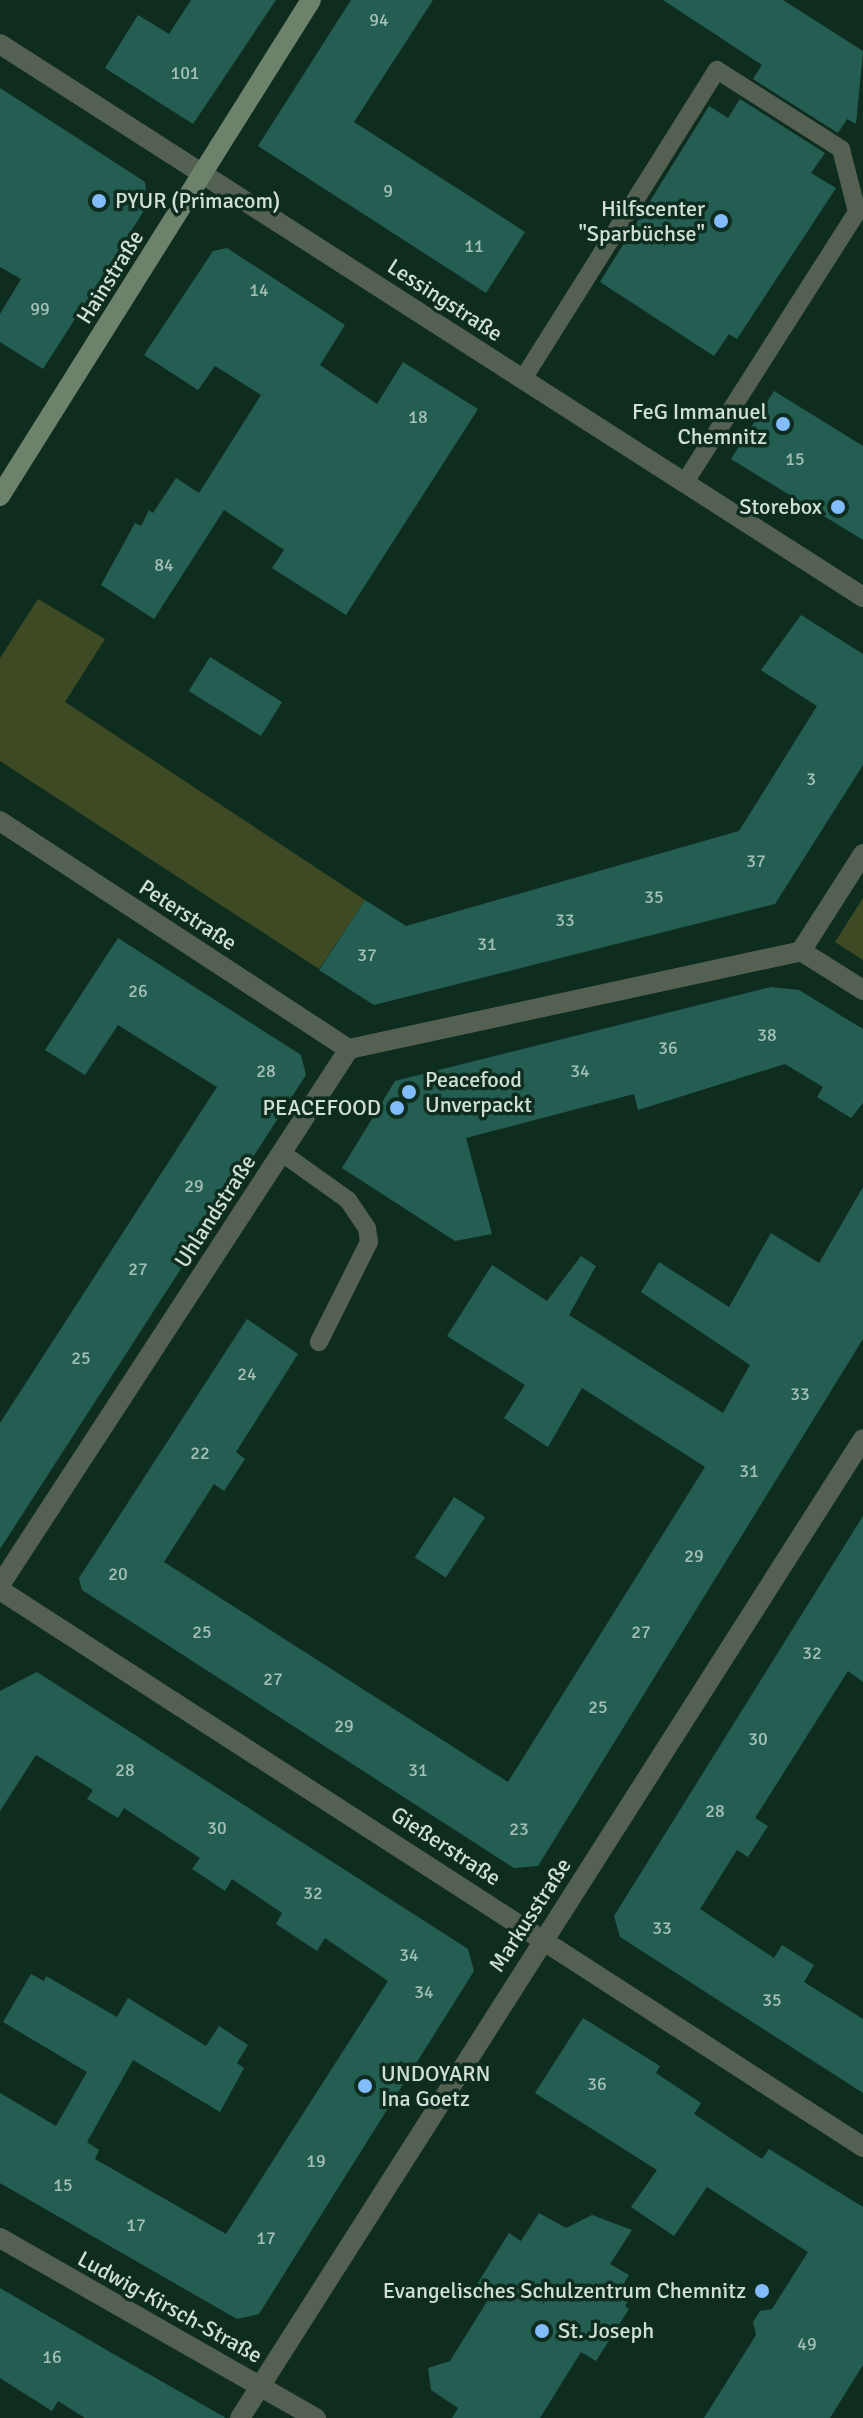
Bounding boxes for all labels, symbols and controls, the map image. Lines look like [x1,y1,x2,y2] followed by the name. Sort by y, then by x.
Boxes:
[369,9,389,31] house number: 94
[170,62,200,84] house number: 101
[383,180,393,202] house number: 9
[115,188,280,214] place label: PYUR (Primacom)
[90,192,108,210] marker: PYUR (Primacom)
[578,195,705,246] place label: Hilfscenter "Sparbüchse"
[712,212,730,230] marker: Hilfscenter "Sparbüchse"
[71,225,149,329] street label: Hainstraße
[464,235,484,257] house number: 11
[382,253,508,347] street label: Lessingstraße
[249,279,269,301] house number: 14
[30,298,50,320] house number: 99
[632,398,767,450] place label: FeG Immanuel Chemnitz
[408,406,428,428] house number: 18
[774,415,792,433] marker: FeG Immanuel Chemnitz
[785,448,805,470] house number: 15
[739,494,822,520] place label: Storebox
[829,498,847,516] marker: Storebox
[154,554,174,576] house number: 84
[806,768,816,790] house number: 3
[746,850,766,872] house number: 37
[134,874,242,956] street label: Peterstraße
[644,886,664,908] house number: 35
[555,909,575,931] house number: 33
[477,933,497,955] house number: 31
[357,944,377,966] house number: 37
[128,980,148,1002] house number: 26
[757,1024,777,1046] house number: 38
[658,1037,678,1059] house number: 36
[256,1060,276,1082] house number: 28
[570,1060,590,1082] house number: 34
[425,1066,532,1118] place label: Peacefood Unverpackt
[400,1083,418,1101] marker: Peacefood Unverpackt
[263,1095,381,1121] place label: PEACEFOOD
[388,1099,406,1117] marker: PEACEFOOD
[169,1150,261,1272] street label: Uhlandstraße
[184,1175,204,1197] house number: 29
[128,1258,148,1280] house number: 27
[71,1347,91,1369] house number: 25
[237,1363,257,1385] house number: 24
[790,1383,810,1405] house number: 33
[190,1442,210,1464] house number: 22
[739,1460,759,1482] house number: 31
[684,1545,704,1567] house number: 29
[108,1563,128,1585] house number: 20
[192,1621,212,1643] house number: 25
[631,1621,651,1643] house number: 27
[802,1642,822,1664] house number: 32
[263,1668,283,1690] house number: 27
[588,1696,608,1718] house number: 25
[334,1715,354,1737] house number: 29
[748,1728,768,1750] house number: 30
[115,1759,135,1781] house number: 28
[408,1759,428,1781] house number: 31
[705,1800,725,1822] house number: 28
[386,1801,506,1891] street label: Gießerstraße
[207,1817,227,1839] house number: 30
[509,1818,529,1840] house number: 23
[483,1853,577,1977] street label: Markusstraße
[303,1882,323,1904] house number: 32
[652,1917,672,1939] house number: 33
[399,1944,419,1966] house number: 34
[414,1981,434,2003] house number: 34
[762,1989,782,2011] house number: 35
[381,2060,491,2112] place label: UNDOYARN Ina Goetz
[587,2073,607,2095] house number: 36
[356,2077,374,2095] marker: UNDOYARN Ina Goetz
[306,2150,326,2172] house number: 19
[53,2174,73,2196] house number: 15
[126,2214,146,2236] house number: 17
[256,2227,276,2249] house number: 17
[73,2245,267,2369] street label: Ludwig-Kirsch-Straße
[383,2278,746,2304] place label: Evangelisches Schulzentrum Chemnitz
[753,2282,771,2300] marker: Evangelisches Schulzentrum Chemnitz
[558,2318,654,2344] place label: St. Joseph
[533,2322,551,2340] marker: St. Joseph
[797,2333,817,2355] house number: 49
[42,2346,62,2368] house number: 16

